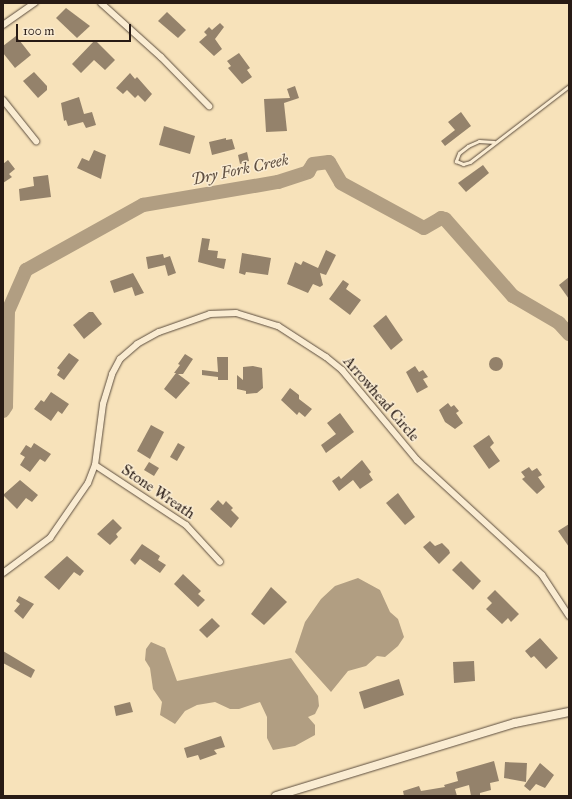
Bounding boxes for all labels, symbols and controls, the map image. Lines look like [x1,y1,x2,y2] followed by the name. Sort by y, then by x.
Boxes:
[18,16,133,42] scale bar
[23,24,54,38] text: 100 m
[189,150,291,190] water label: Dry Fork Creek
[339,353,423,445] street label: Arrowhead Circle
[118,461,198,523] street label: Stone Wreath

